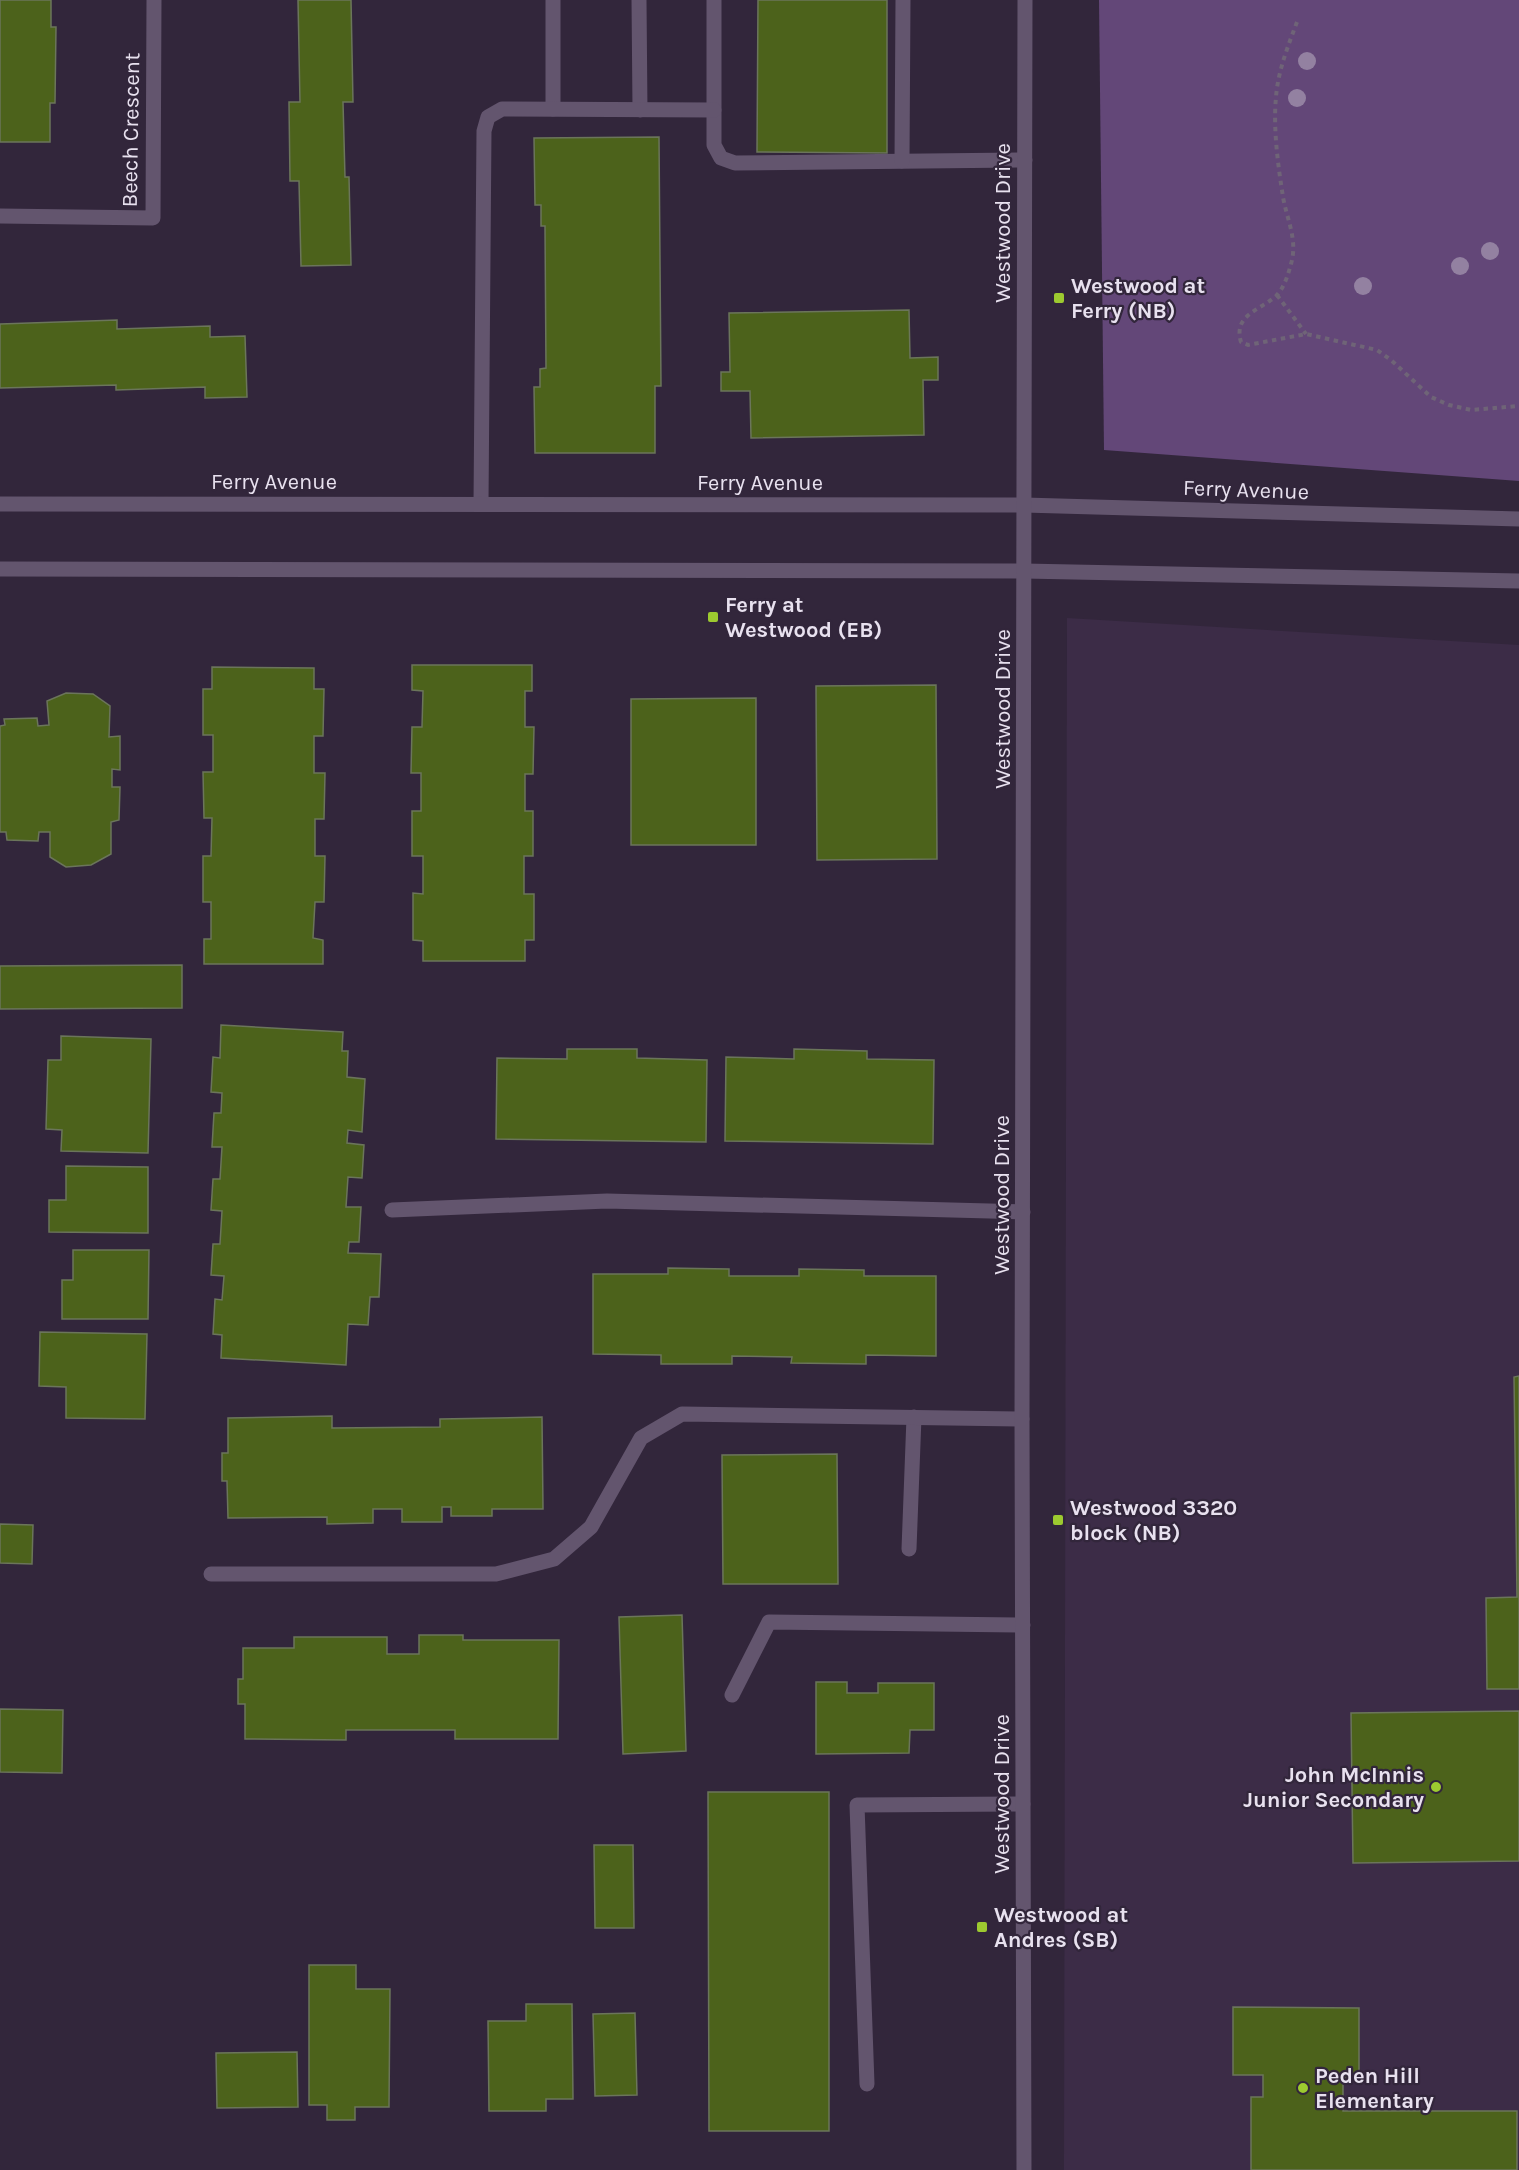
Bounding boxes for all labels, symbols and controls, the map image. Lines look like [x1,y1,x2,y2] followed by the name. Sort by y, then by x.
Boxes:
[117,52,145,208] street label: Beech Crescent
[990,143,1016,303] street label: Westwood Drive
[1071,273,1205,324] place label: Westwood at Ferry (NB)
[1052,291,1066,305] marker: Westwood at Ferry (NB)
[211,469,337,495] street label: Ferry Avenue
[697,470,823,496] street label: Ferry Avenue
[1183,475,1309,505] street label: Ferry Avenue
[725,592,882,643] place label: Ferry at Westwood (EB)
[706,610,720,624] marker: Ferry at Westwood (EB)
[990,629,1016,789] street label: Westwood Drive
[989,1115,1015,1275] street label: Westwood Drive
[1070,1495,1237,1546] place label: Westwood 3320 block (NB)
[1051,1513,1065,1527] marker: Westwood 3320 block (NB)
[989,1714,1015,1874] street label: Westwood Drive
[1243,1762,1424,1813] place label: John McInnis Junior Secondary
[1429,1780,1443,1794] marker: John McInnis Junior Secondary
[994,1902,1128,1953] place label: Westwood at Andres (SB)
[975,1920,989,1934] marker: Westwood at Andres (SB)
[1315,2063,1434,2114] place label: Peden Hill Elementary
[1296,2081,1310,2095] marker: Peden Hill Elementary

